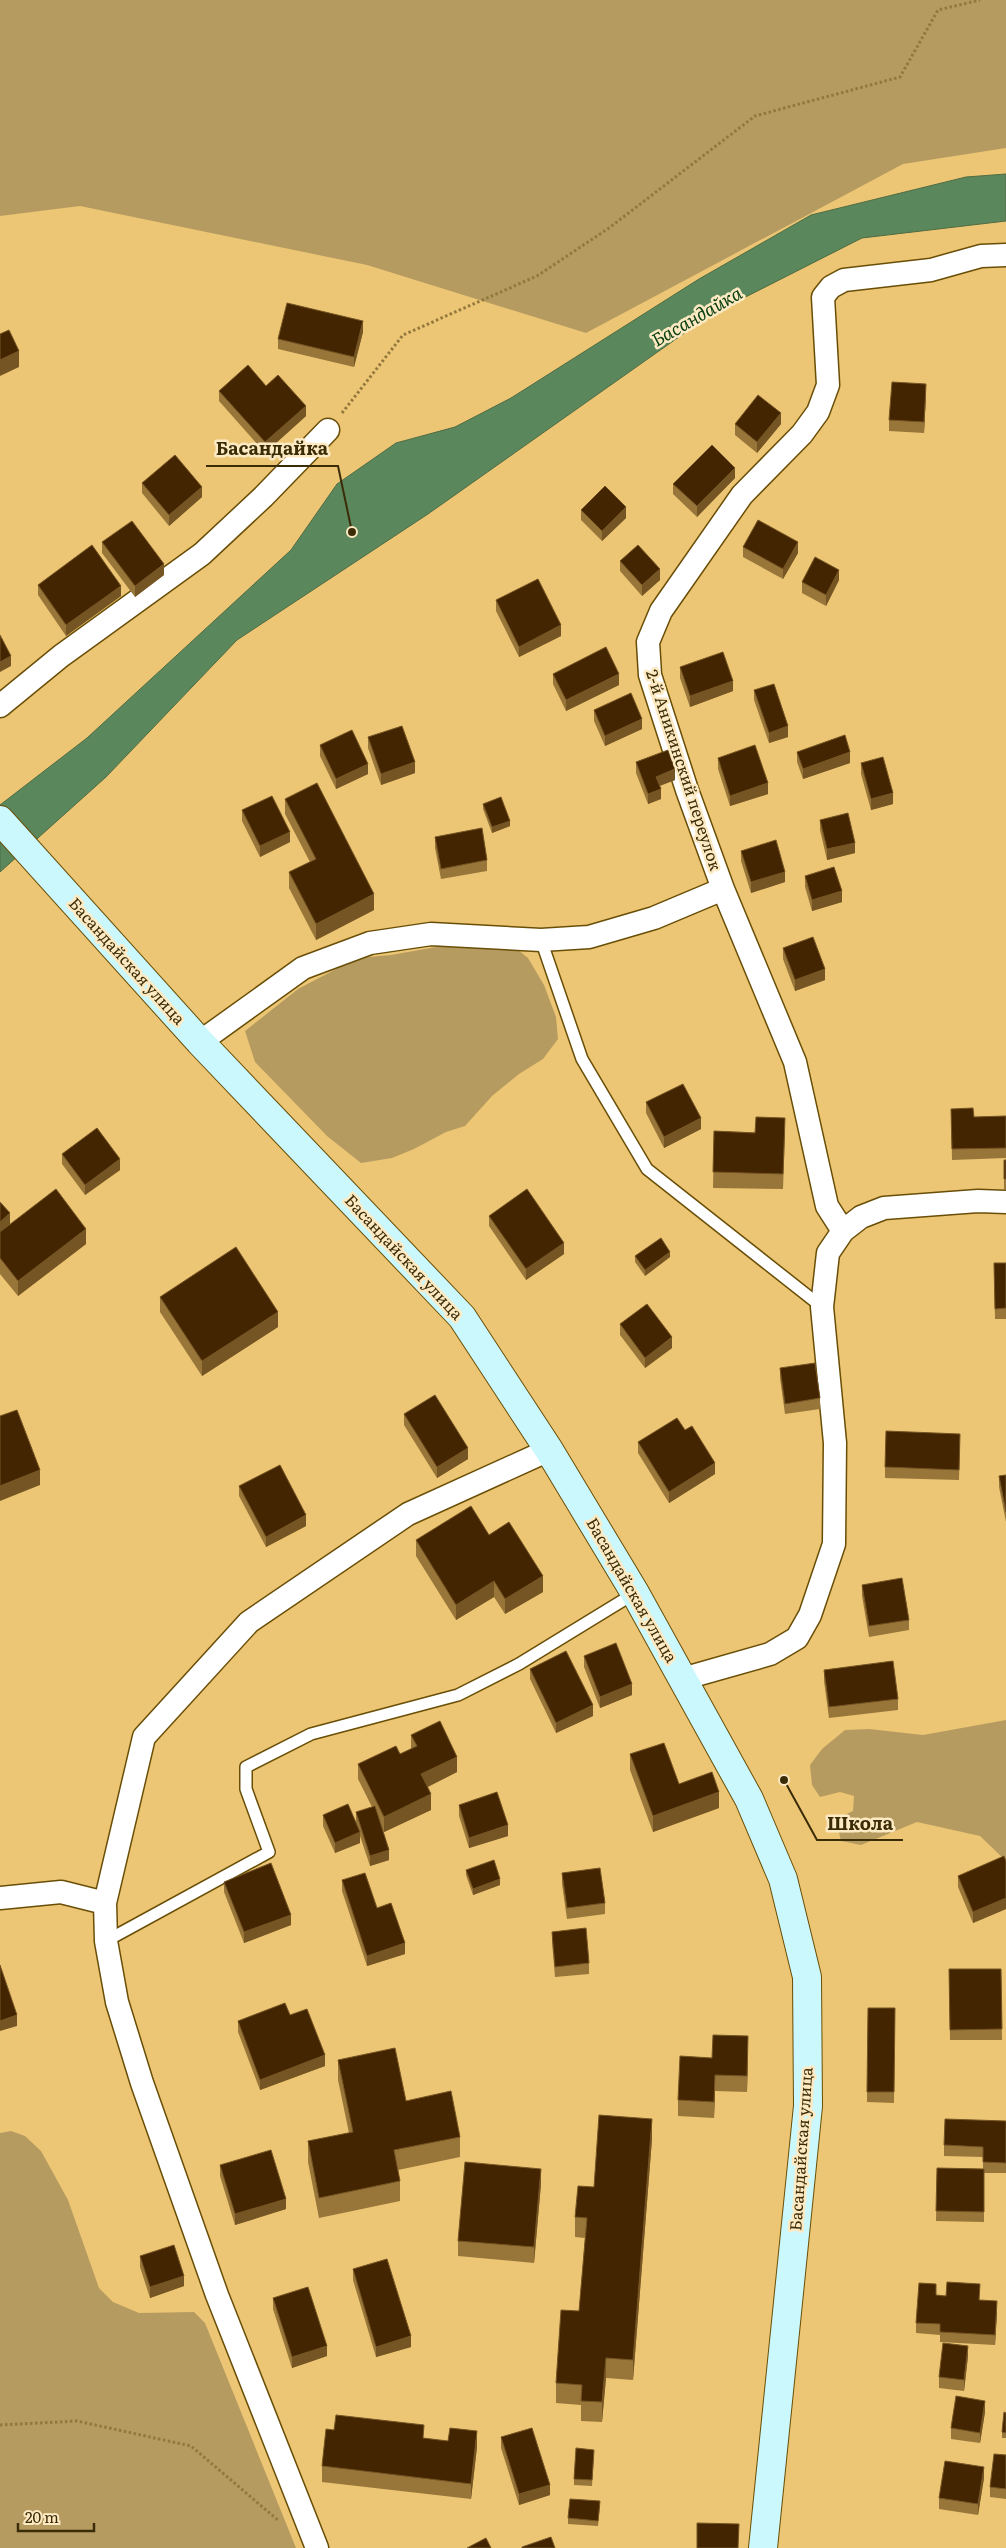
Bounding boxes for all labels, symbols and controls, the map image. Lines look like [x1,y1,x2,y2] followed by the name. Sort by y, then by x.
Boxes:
[646,278,747,353] water label: Басандайка
[206,433,338,466] callout: Басандайка
[216,434,329,461] text: Басандайка
[641,666,729,874] street label: 2-й Аникинский переулок
[64,891,192,1030] street label: Басандайская улица
[340,1188,470,1325] street label: Басандайская улица
[581,1512,684,1667] street label: Басандайская улица
[817,1807,903,1840] callout: Школа
[827,1809,894,1836] text: Школа
[782,2066,818,2232] street label: Басандайская улица
[18,2500,94,2532] scale bar
[25,2505,59,2528] text: 20 m

